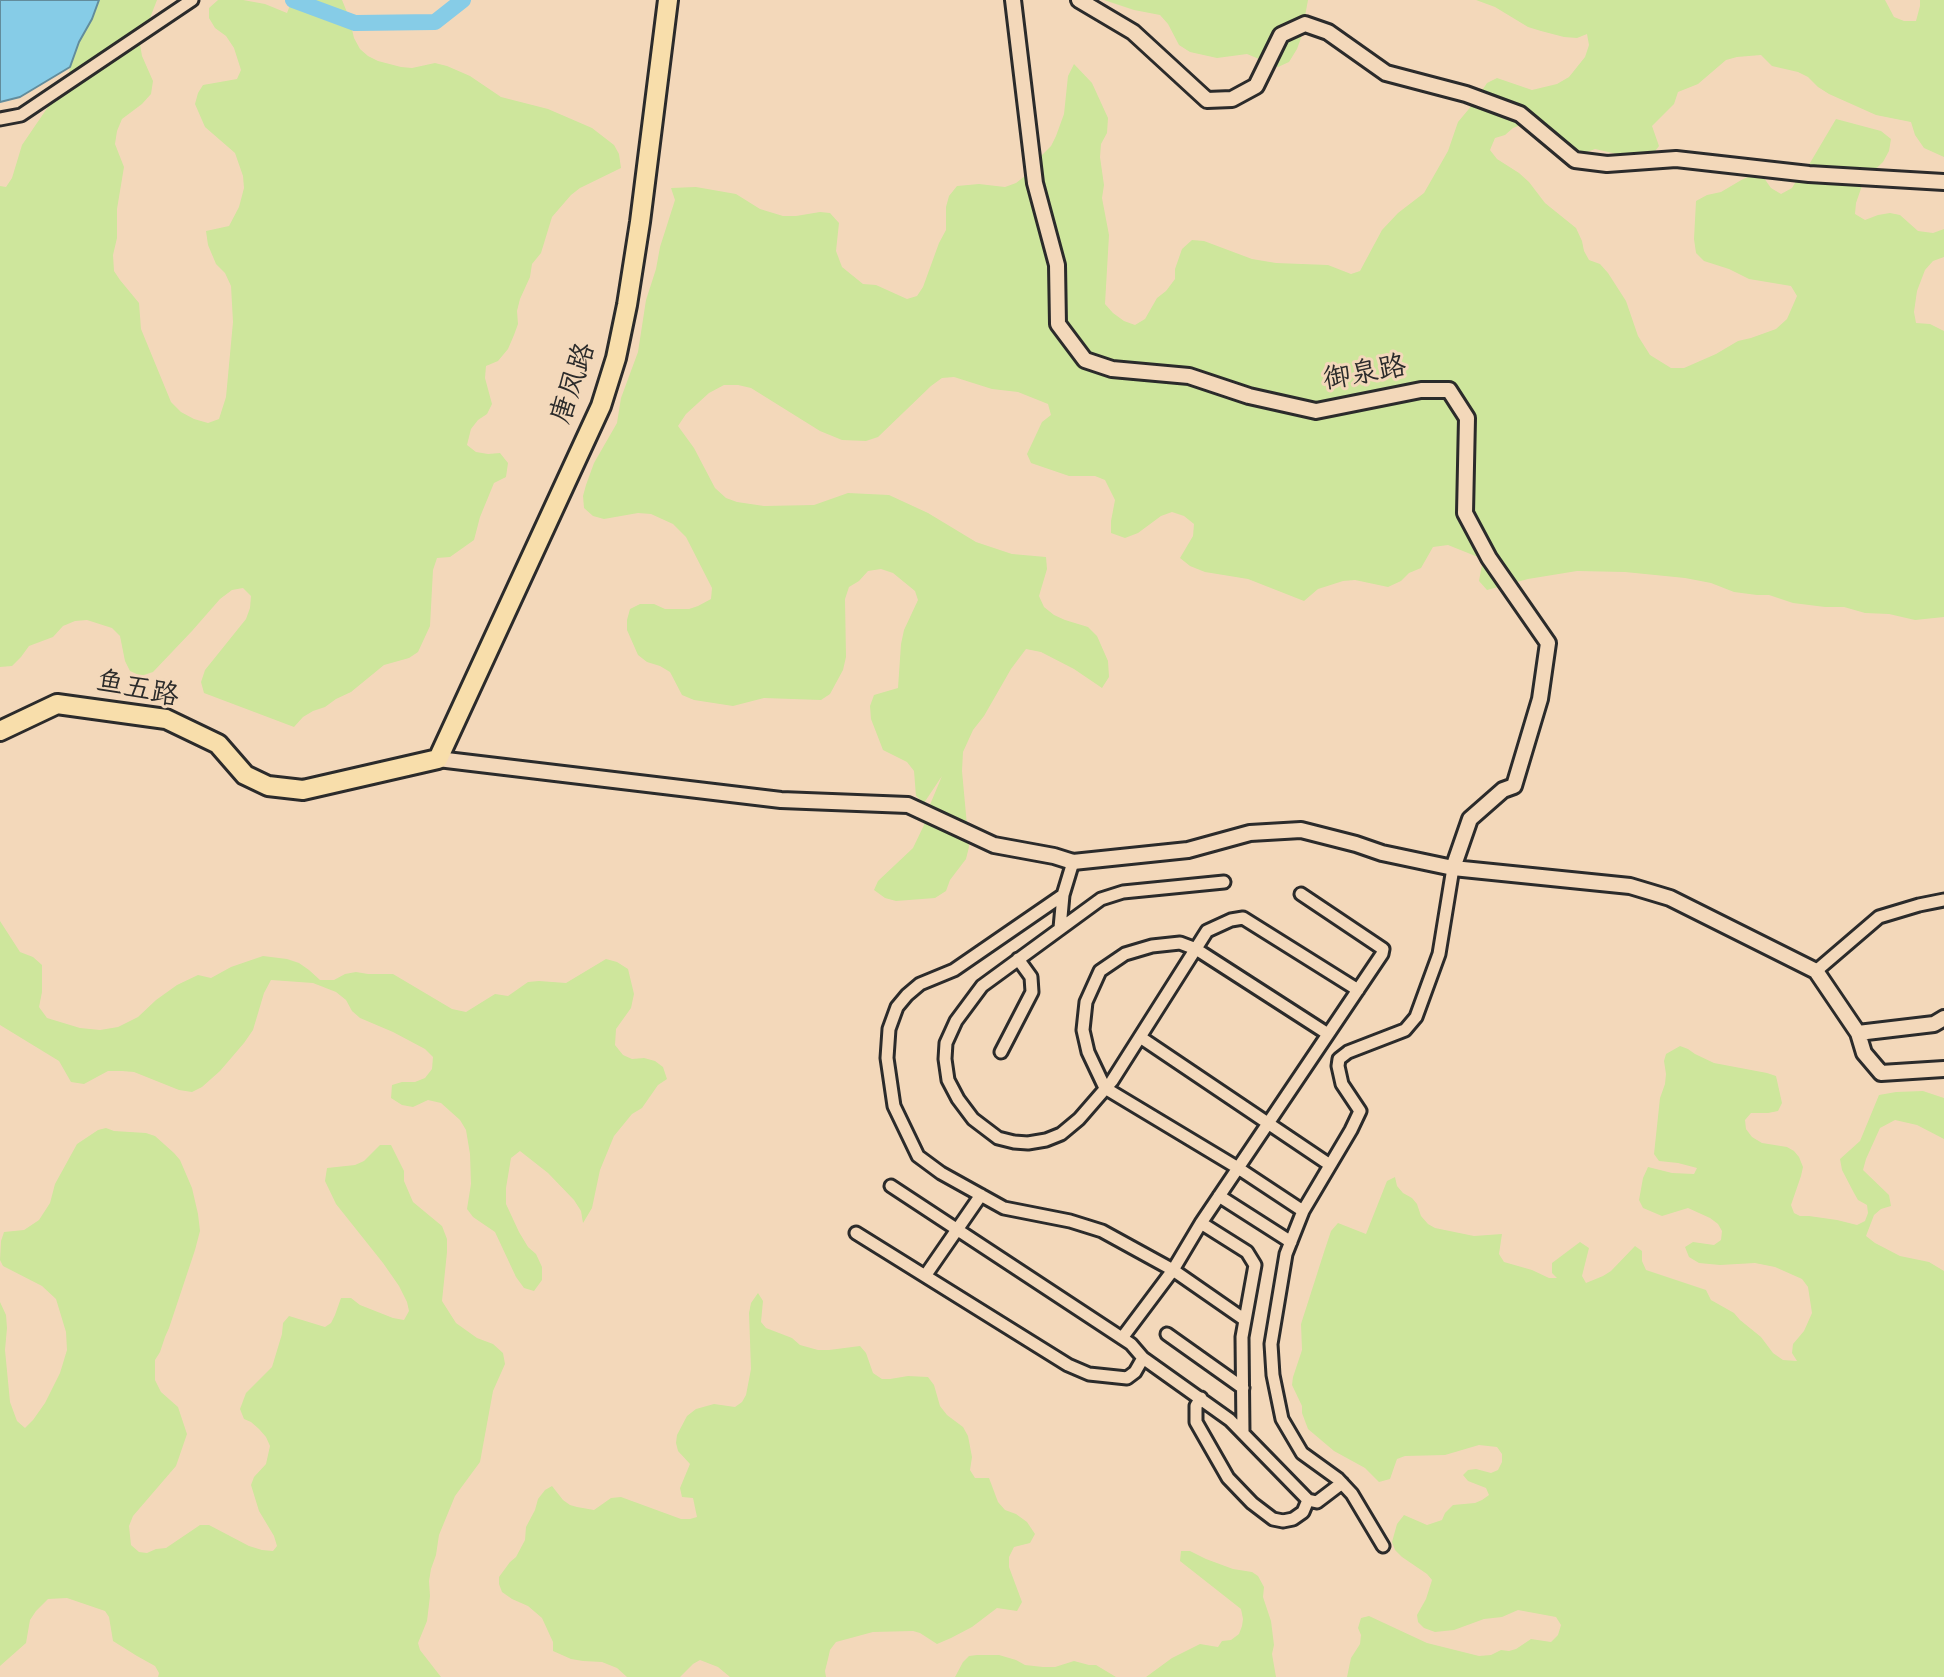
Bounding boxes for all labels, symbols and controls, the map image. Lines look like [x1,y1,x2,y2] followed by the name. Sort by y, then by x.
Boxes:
[545,339,605,429] street label: 唐凤路
[1321,351,1409,399] street label: 御泉路
[93,666,181,716] street label: 鱼五路

